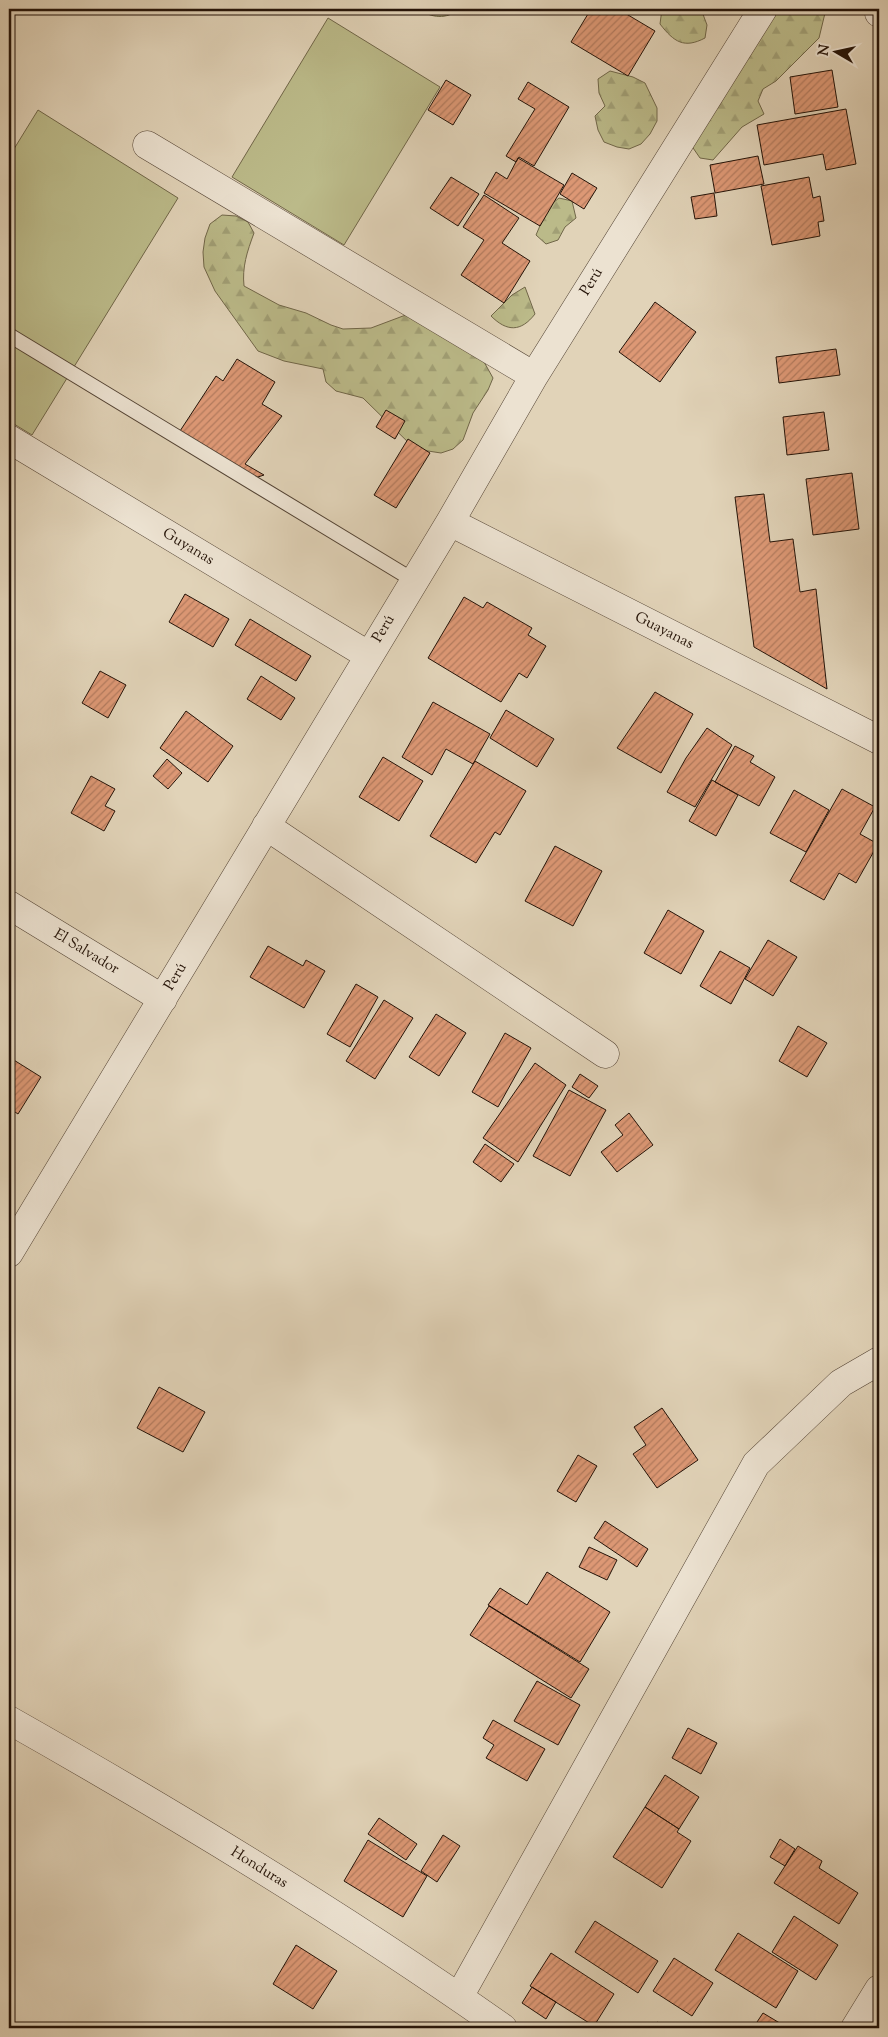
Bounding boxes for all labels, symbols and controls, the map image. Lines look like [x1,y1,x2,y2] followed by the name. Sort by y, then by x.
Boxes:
[810,28,860,78] north arrow
[814,43,836,57] text: N
[575,264,609,300] street label: Perú
[158,523,218,571] street label: Guyanas
[631,607,697,655] street label: Guayanas
[368,611,401,647] street label: Perú
[49,924,123,980] street label: El Salvador
[160,959,193,995] street label: Perú
[226,1842,292,1894] street label: Honduras

